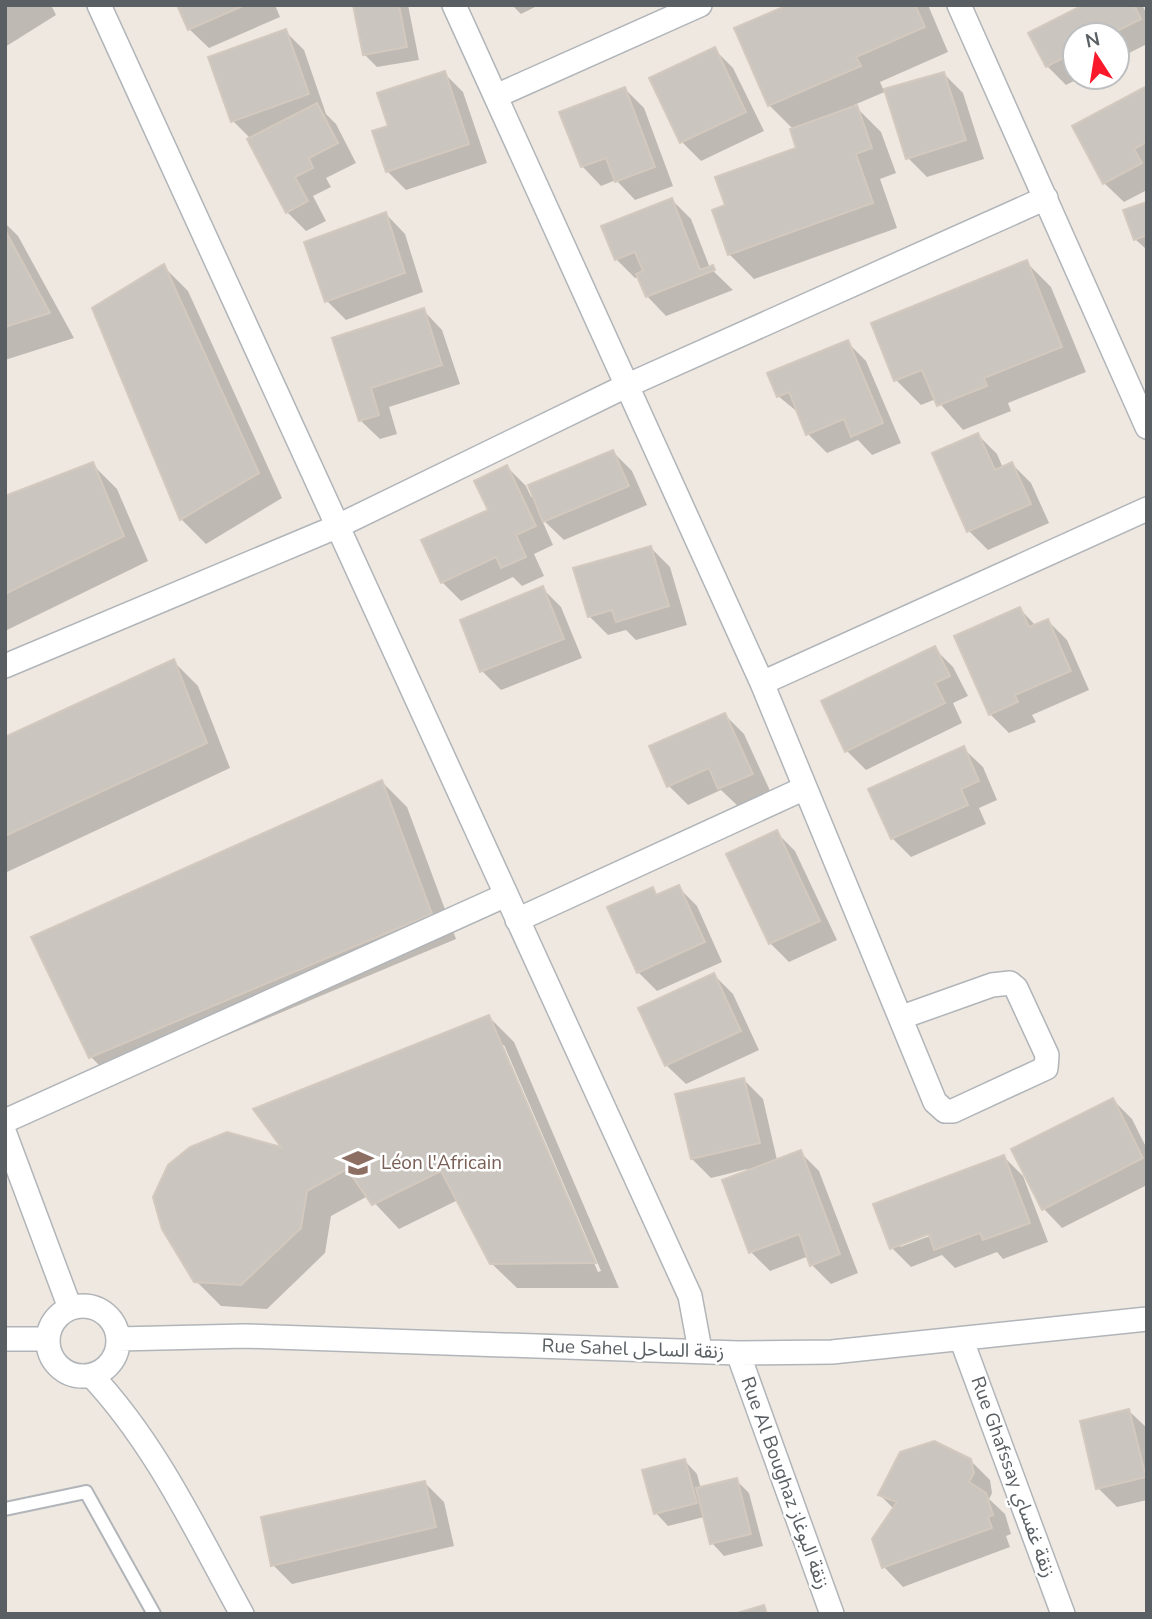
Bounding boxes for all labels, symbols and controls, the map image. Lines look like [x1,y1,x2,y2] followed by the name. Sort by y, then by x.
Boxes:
[1061,21,1131,91] north arrow
[1083,26,1102,55] text: N
[341,1146,375,1180] school or university icon: Léon l'Africain
[381,1150,502,1176] place label: Léon l'Africain
[541,1333,725,1365] street label: Rue Sahel زنقة الساحل
[734,1373,836,1593] street label: Rue Al Boughaz زنقة البوغاز
[963,1373,1062,1582] street label: Rue Ghafssay زنقة غفساي

